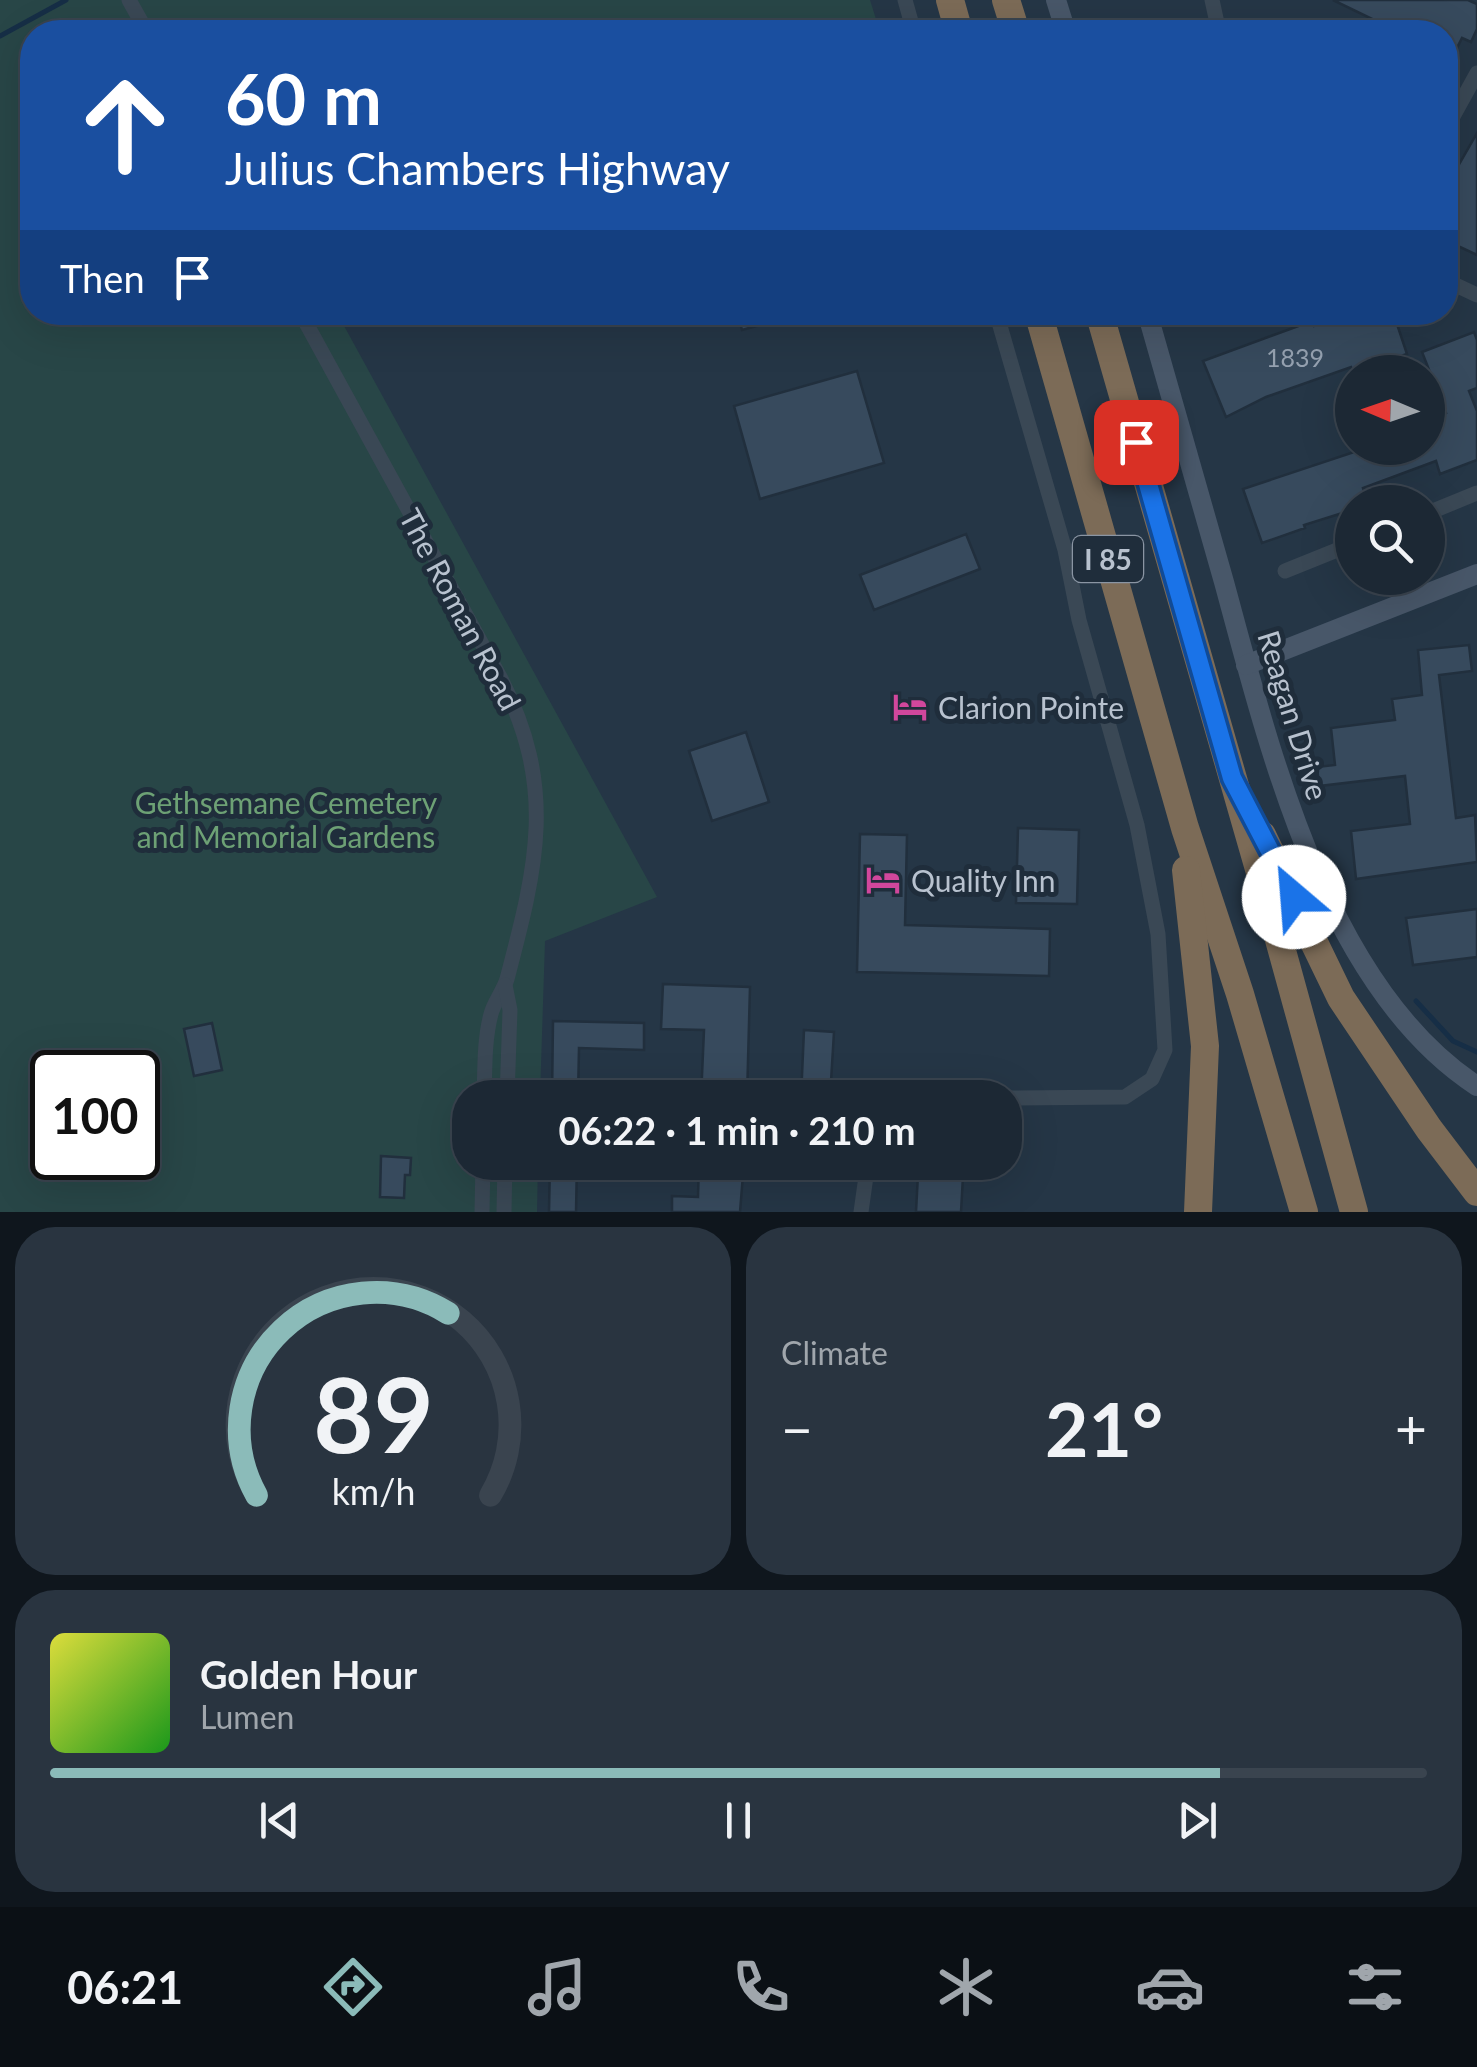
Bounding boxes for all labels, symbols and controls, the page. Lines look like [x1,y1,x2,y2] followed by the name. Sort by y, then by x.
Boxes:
[225,56,382,140] text: 60 m
[60,60,190,190] icon: ahead
[225,141,730,195] text: Julius Chambers Highway
[165,250,220,305] icon: arrive
[60,255,145,301] text: Then
[1266,342,1324,372] house number: 1839
[1335,355,1445,465] north arrow
[1335,355,1445,595] map controls
[1094,400,1179,485] pin
[1109,415,1164,470] icon: arrive
[1335,485,1445,595] button: search
[393,502,529,716] street label: The Roman Road
[1073,536,1143,582] road number: I 85
[1251,626,1337,804] street label: Reagan Drive
[891,688,929,726] hotel icon: Clarion Pointe
[938,689,1124,725] place label: Clarion Pointe
[135,784,438,854] park label: Gethsemane Cemetery and Memorial Gardens
[1242,845,1346,949] position arrow
[864,861,902,899] hotel icon: Quality Inn
[911,862,1056,898] place label: Quality Inn
[30,1050,160,1180] speed limit sign: 100
[558,1107,916,1153] text: 06:22 · 1 min · 210 m
[781,1333,888,1372] text: Climate
[313,1350,433,1475] text: 89
[1045,1383,1163,1473] text: 21°
[781,1395,813,1461] text: −
[1395,1395,1427,1461] text: +
[331,1470,415,1513] text: km/h
[200,1651,417,1697] text: Golden Hour
[200,1697,294,1736] text: Lumen
[252,1793,307,1848] icon: previous
[711,1793,766,1848] icon: pause
[1170,1793,1225,1848] icon: next
[318,1952,388,2022] icon: directions
[522,1952,592,2022] icon: music
[726,1952,796,2022] icon: phone
[931,1952,1001,2022] icon: climate
[1135,1952,1205,2022] icon: car
[1340,1952,1410,2022] icon: filters
[67,1960,183,2014] text: 06:21

